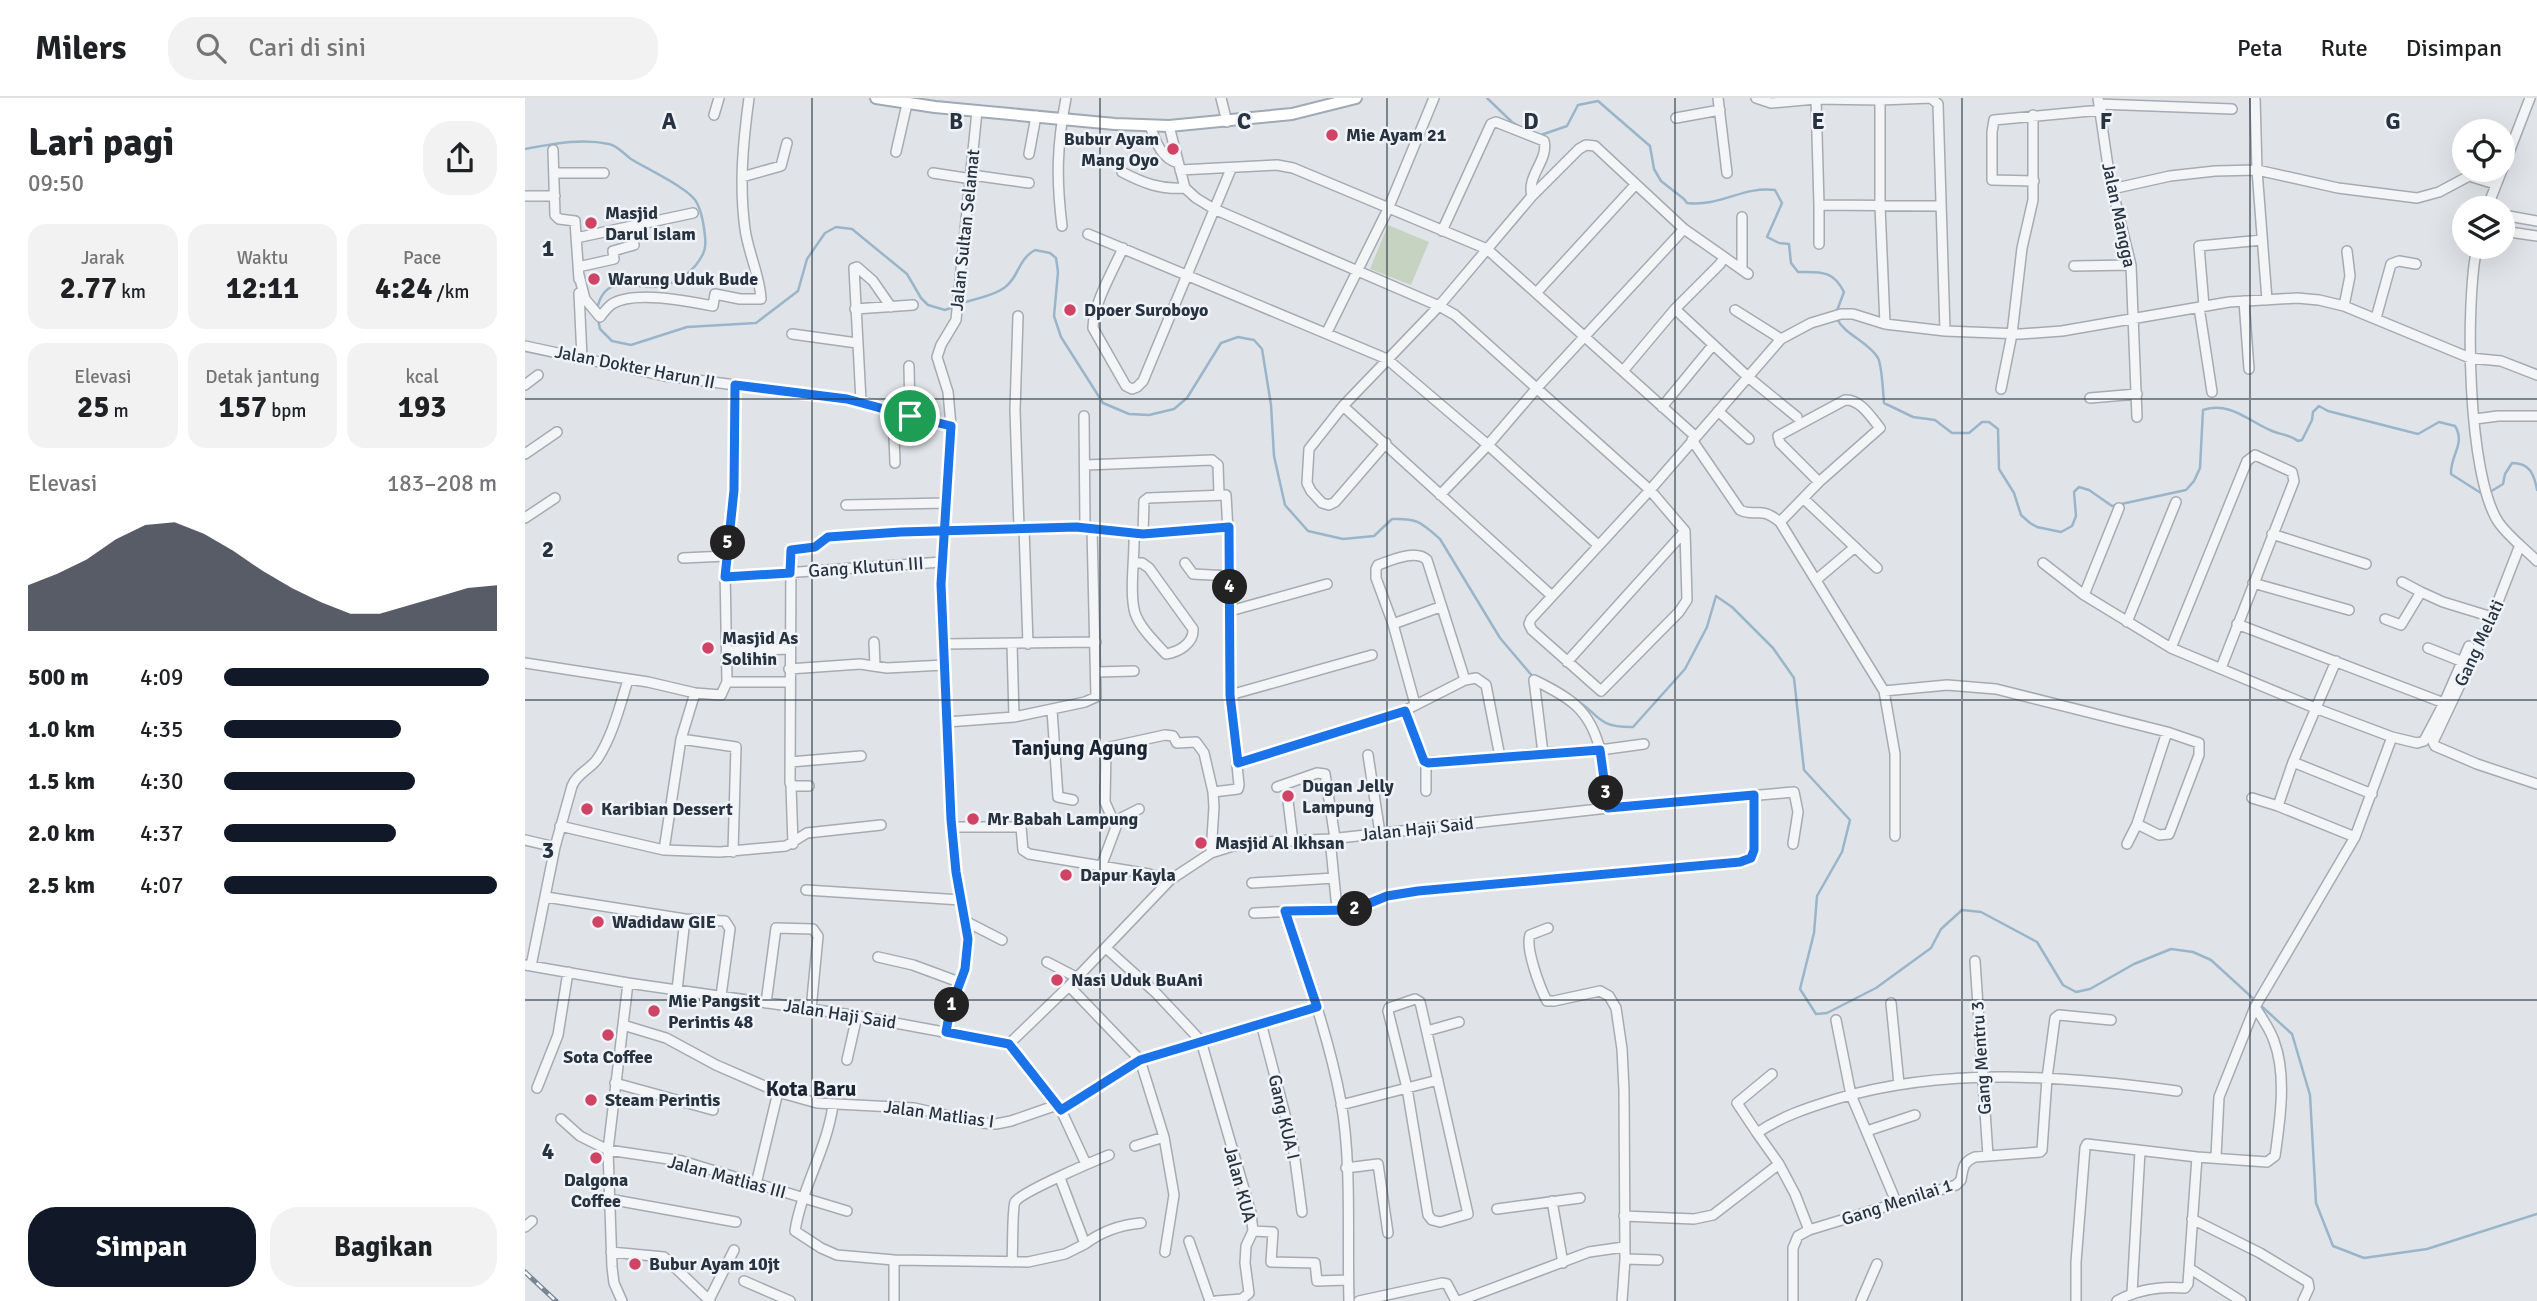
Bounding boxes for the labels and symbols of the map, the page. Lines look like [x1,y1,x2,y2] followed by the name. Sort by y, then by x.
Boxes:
[662,107,677,136] text: A
[949,107,963,136] text: B
[1237,107,1251,136] text: C
[1523,107,1539,136] text: D
[1811,107,1825,136] text: E
[2100,107,2112,136] text: F
[2385,107,2401,136] text: G
[1346,124,1447,146] place label: Mie Ayam 21
[1324,127,1340,143] marker: Mie Ayam 21
[1064,128,1159,171] place label: Bubur Ayam Mang Oyo
[1165,141,1181,157] marker: Bubur Ayam Mang Oyo
[946,148,984,312] street label: Jalan Sultan Selamat
[2097,161,2141,269] street label: Jalan Mangga
[605,202,696,245] place label: Masjid Darul Islam
[583,215,599,231] marker: Masjid Darul Islam
[542,234,554,263] text: 1
[608,268,758,290] place label: Warung Uduk Bude
[586,271,602,287] marker: Warung Uduk Bude
[1084,299,1208,321] place label: Dpoer Suroboyo
[1062,302,1078,318] marker: Dpoer Suroboyo
[553,341,717,393] street label: Jalan Dokter Harun II
[880,386,940,446] pin
[711,526,745,560] pin: 5
[542,535,554,564] text: 2
[808,552,924,582] street label: Gang Klutun III
[1213,570,1247,604] pin: 4
[2449,596,2509,690] street label: Gang Melati
[722,627,798,670] place label: Masjid As Solihin
[700,640,716,656] marker: Masjid As Solihin
[1012,735,1148,761] district label: Tanjung Agung
[1302,775,1394,818] place label: Dugan Jelly Lampung
[1589,776,1623,810] pin: 3
[1280,788,1296,804] marker: Dugan Jelly Lampung
[601,798,733,820] place label: Karibian Dessert
[579,801,595,817] marker: Karibian Dessert
[987,808,1139,830] place label: Mr Babah Lampung
[965,811,981,827] marker: Mr Babah Lampung
[1359,812,1475,846] street label: Jalan Haji Said
[1215,832,1345,854] place label: Masjid Al Ikhsan
[1193,835,1209,851] marker: Masjid Al Ikhsan
[542,836,554,865] text: 3
[1080,864,1176,886] place label: Dapur Kayla
[1058,867,1074,883] marker: Dapur Kayla
[1337,892,1373,926] pin: 2
[612,911,716,933] place label: Wadidaw GIE
[590,914,606,930] marker: Wadidaw GIE
[1071,969,1203,991] place label: Nasi Uduk BuAni
[1049,972,1065,988] marker: Nasi Uduk BuAni
[935,988,969,1023] pin: 1
[668,990,761,1033] place label: Mie Pangsit Perintis 48
[782,994,898,1034] street label: Jalan Haji Said
[1966,1000,1996,1116] street label: Gang Mentru 3
[646,1003,662,1019] marker: Mie Pangsit Perintis 48
[600,1027,616,1043] marker: Sota Coffee
[563,1046,653,1068] place label: Sota Coffee
[1264,1072,1304,1162] street label: Gang KUA I
[766,1076,856,1102] district label: Kota Baru
[605,1089,720,1111] place label: Steam Perintis
[583,1092,599,1108] marker: Steam Perintis
[882,1095,996,1133] street label: Jalan Matlias I
[542,1137,554,1166] text: 4
[1219,1143,1261,1225] street label: Jalan KUA
[588,1150,604,1166] marker: Dalgona Coffee
[665,1151,789,1203] street label: Jalan Matlias III
[564,1169,628,1212] place label: Dalgona Coffee
[1839,1174,1955,1230] street label: Gang Menilai 1
[649,1253,780,1275] place label: Bubur Ayam 10jt
[627,1256,643,1272] marker: Bubur Ayam 10jt

